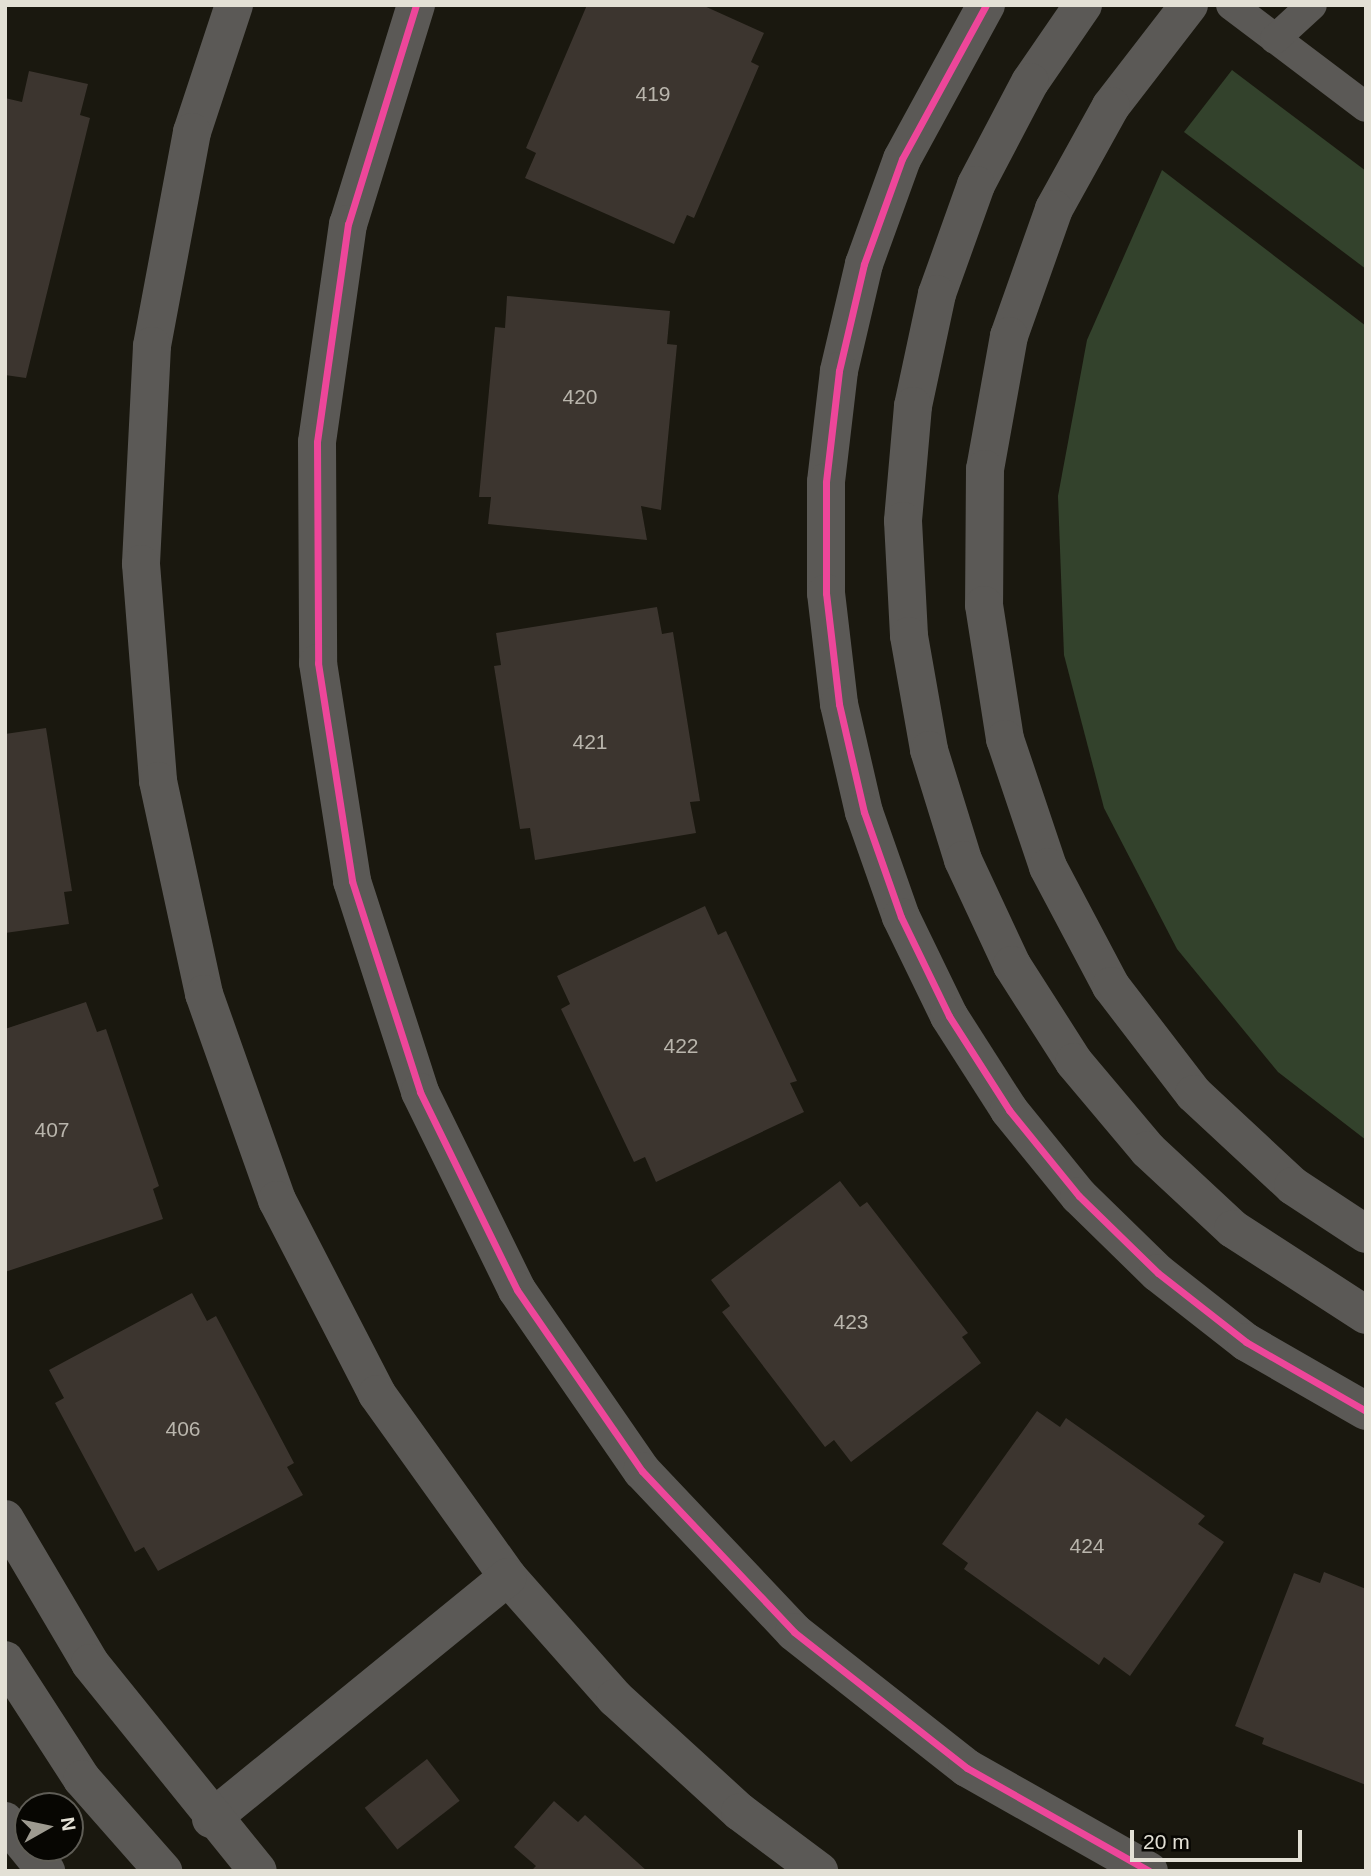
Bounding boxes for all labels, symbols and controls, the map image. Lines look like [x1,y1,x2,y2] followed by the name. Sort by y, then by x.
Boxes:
[635,81,671,107] house number: 419
[562,384,598,410] house number: 420
[572,729,608,755] house number: 421
[663,1033,699,1059] house number: 422
[34,1117,70,1143] house number: 407
[833,1309,869,1335] house number: 423
[165,1416,201,1442] house number: 406
[1069,1533,1105,1559] house number: 424
[14,1792,84,1862] north arrow
[57,1816,80,1832] text: N
[1133,1816,1304,1860] scale bar
[1143,1830,1190,1853] text: 20 m

